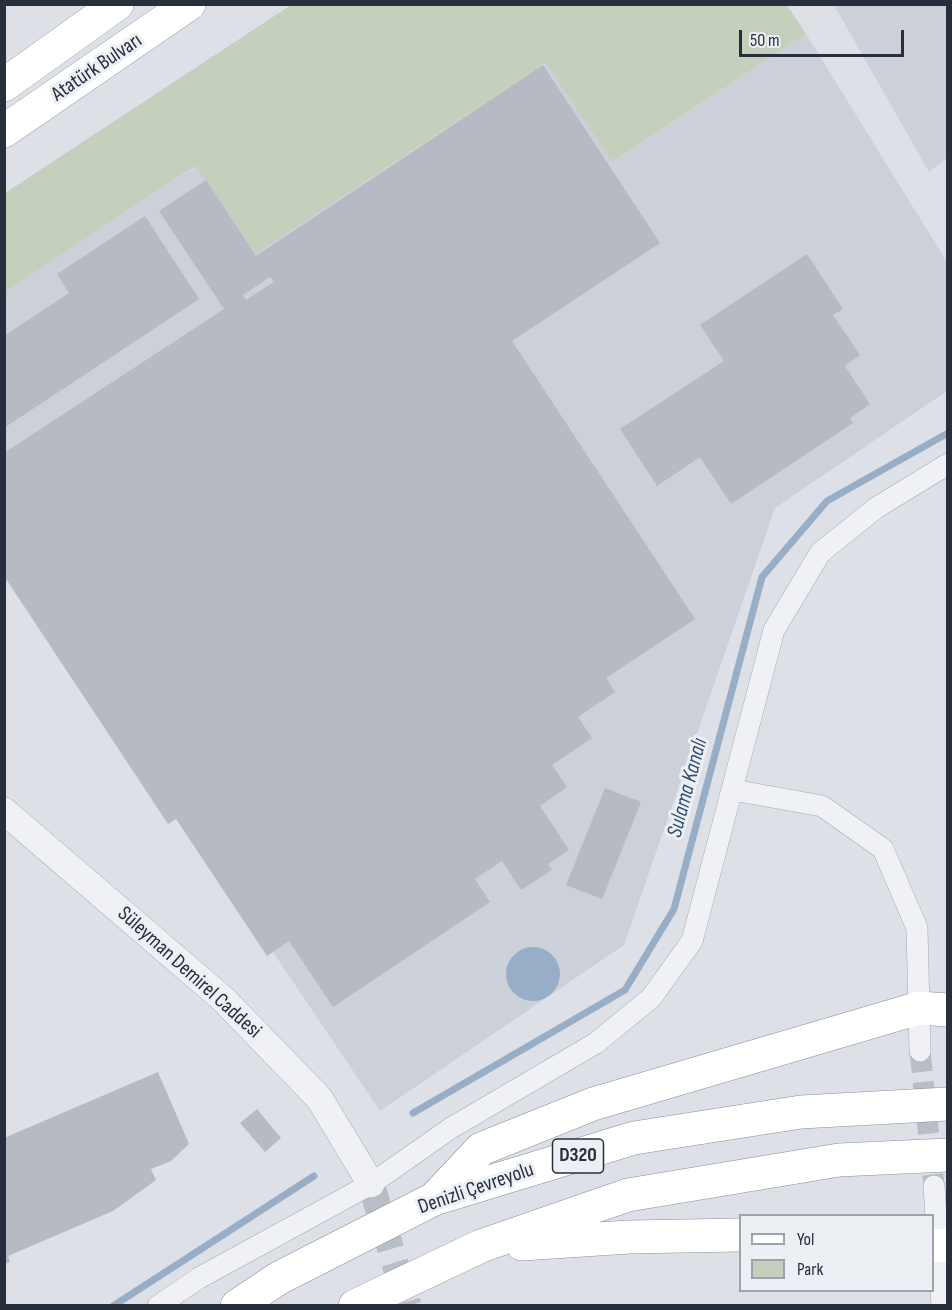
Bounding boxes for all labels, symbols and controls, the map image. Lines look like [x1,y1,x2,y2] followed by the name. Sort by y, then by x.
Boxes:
[742,18,907,56] scale bar
[47,29,147,107] street label: Atatürk Bulvarı
[750,30,780,51] text: 50 m
[662,735,714,841] water label: Sulama Kanalı
[112,902,266,1044] street label: Süleyman Demirel Caddesi
[552,1139,604,1173] road number: D320
[415,1157,537,1221] street label: Denizli Çevreyolu
[739,1214,934,1292] legend
[797,1229,814,1250] text: Yol
[797,1259,823,1280] text: Park

